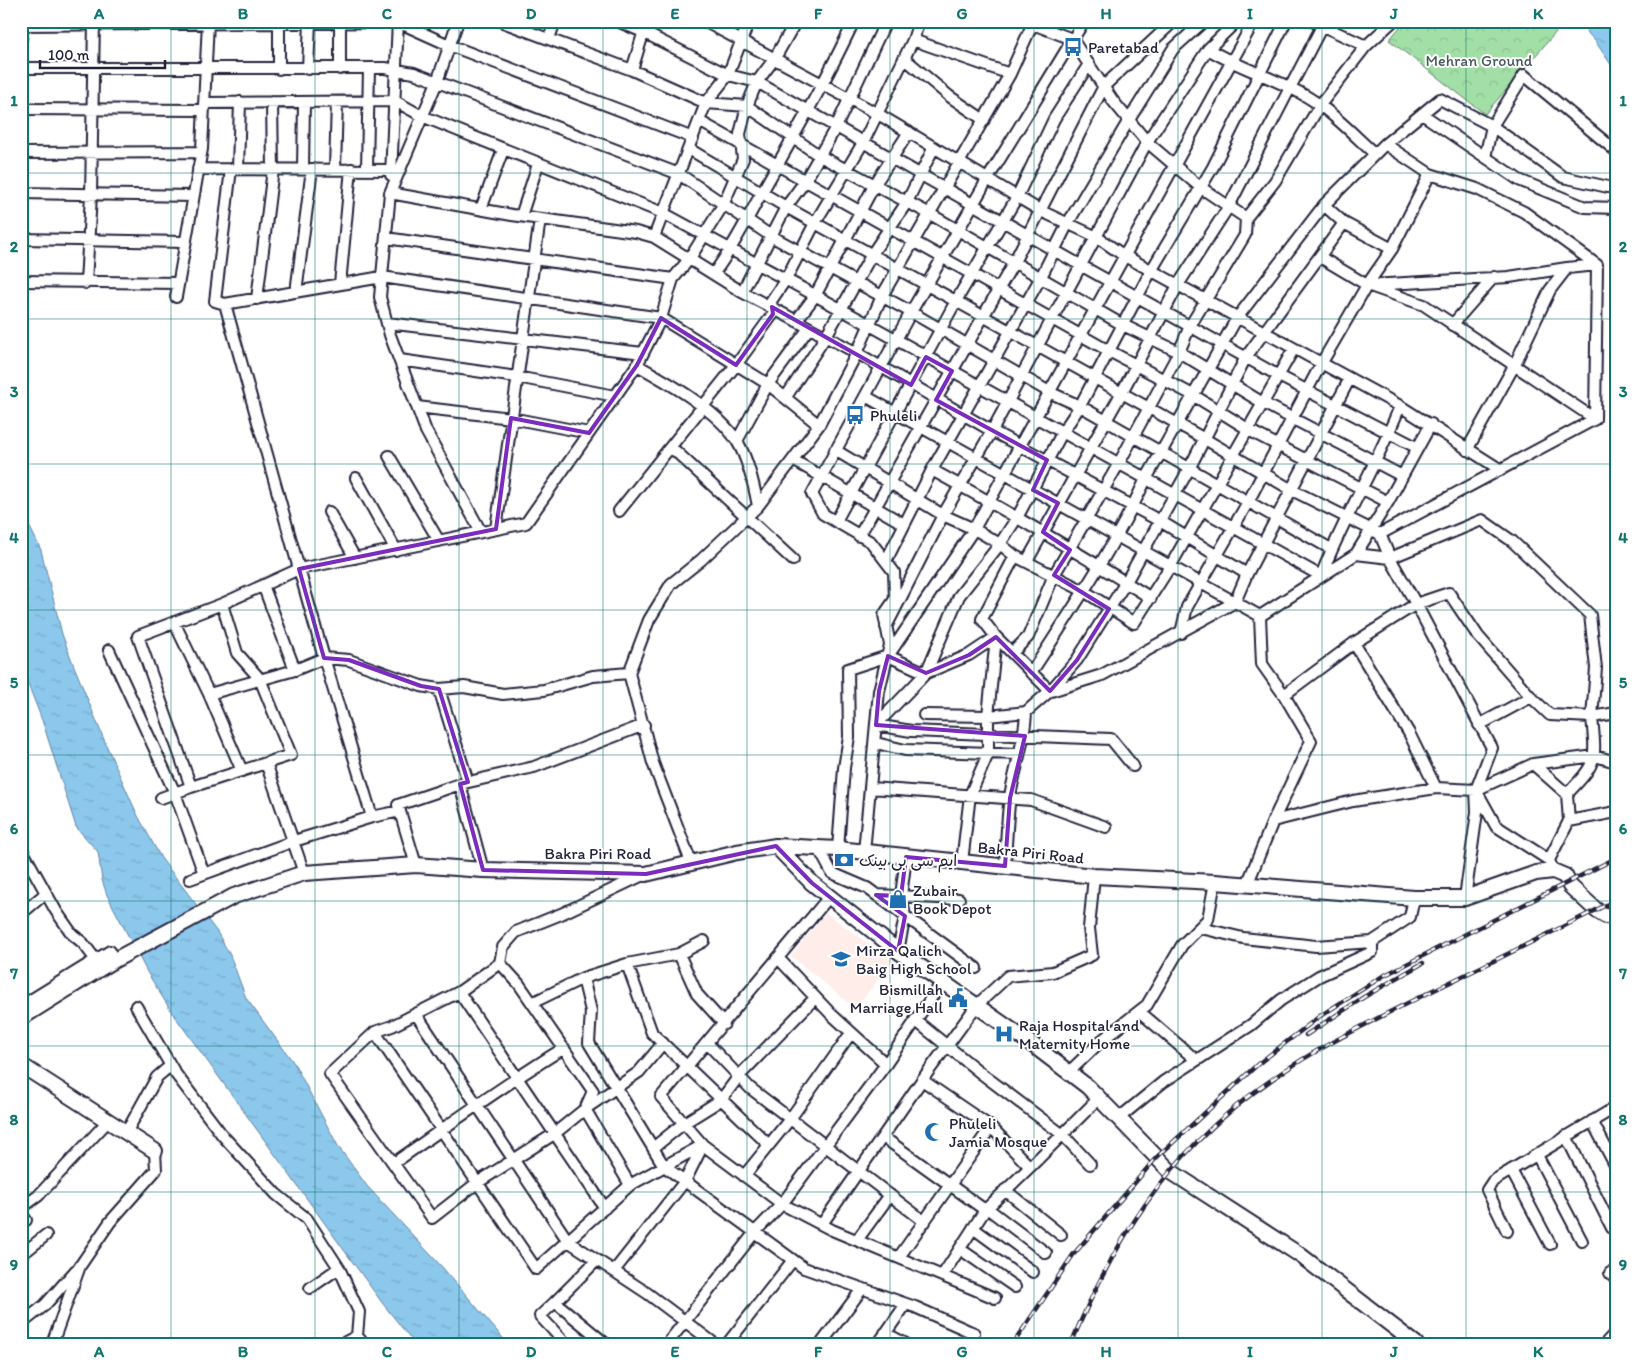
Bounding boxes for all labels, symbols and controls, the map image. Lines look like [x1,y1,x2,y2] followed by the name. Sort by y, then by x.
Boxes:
[93,4,105,23] text: A
[238,4,249,23] text: B
[382,4,393,23] text: C
[526,4,537,23] text: D
[671,4,680,23] text: E
[814,4,823,23] text: F
[956,4,968,23] text: G
[1100,4,1112,23] text: H
[1247,4,1253,23] text: I
[1389,4,1398,23] text: J
[1533,4,1544,23] text: K
[1062,36,1084,58] bus stop icon: Paretabad
[40,38,165,70] scale bar
[1088,38,1159,57] place label: Paretabad
[48,46,90,64] text: 100 m
[1426,51,1533,70] park label: Mehran Ground
[10,91,18,110] text: 1
[1619,91,1627,110] text: 1
[10,237,19,256] text: 2
[1619,237,1628,256] text: 2
[10,382,19,401] text: 3
[1619,382,1628,401] text: 3
[844,404,866,426] bus stop icon: Phuleli
[870,406,917,425] place label: Phuleli
[9,528,19,547] text: 4
[1618,528,1628,547] text: 4
[10,673,19,692] text: 5
[1619,673,1628,692] text: 5
[10,819,19,838] text: 6
[1619,819,1628,838] text: 6
[977,837,1085,868] street label: Bakra Piri Road
[545,844,652,863] street label: Bakra Piri Road
[833,849,855,871] bank icon: ایم سی بی بینک
[859,851,957,873] place label: ایم سی بی بینک
[913,881,991,918] place label: Zubair Book Depot
[887,888,909,910] shop icon: Zubair Book Depot
[856,941,972,978] place label: Mirza Qalich Baig High School
[830,948,852,970] school or university icon: Mirza Qalich Baig High School
[9,964,18,983] text: 7
[1618,964,1627,983] text: 7
[850,980,943,1017] place label: Bismillah Marriage Hall
[947,987,969,1009] public building icon: Bismillah Marriage Hall
[1019,1016,1140,1053] place label: Raja Hospital and Maternity Home
[993,1023,1015,1045] hospital icon: Raja Hospital and Maternity Home
[10,1110,19,1129] text: 8
[1619,1110,1628,1129] text: 8
[949,1114,1047,1151] place label: Phuleli Jamia Mosque
[923,1121,945,1143] mosque icon: Phuleli Jamia Mosque
[10,1255,18,1274] text: 9
[1619,1255,1627,1274] text: 9
[93,1342,105,1361] text: A
[238,1342,249,1361] text: B
[382,1342,393,1361] text: C
[526,1342,537,1361] text: D
[671,1342,680,1361] text: E
[814,1342,823,1361] text: F
[956,1342,968,1361] text: G
[1100,1342,1112,1361] text: H
[1247,1342,1253,1361] text: I
[1389,1342,1398,1361] text: J
[1533,1342,1544,1361] text: K

